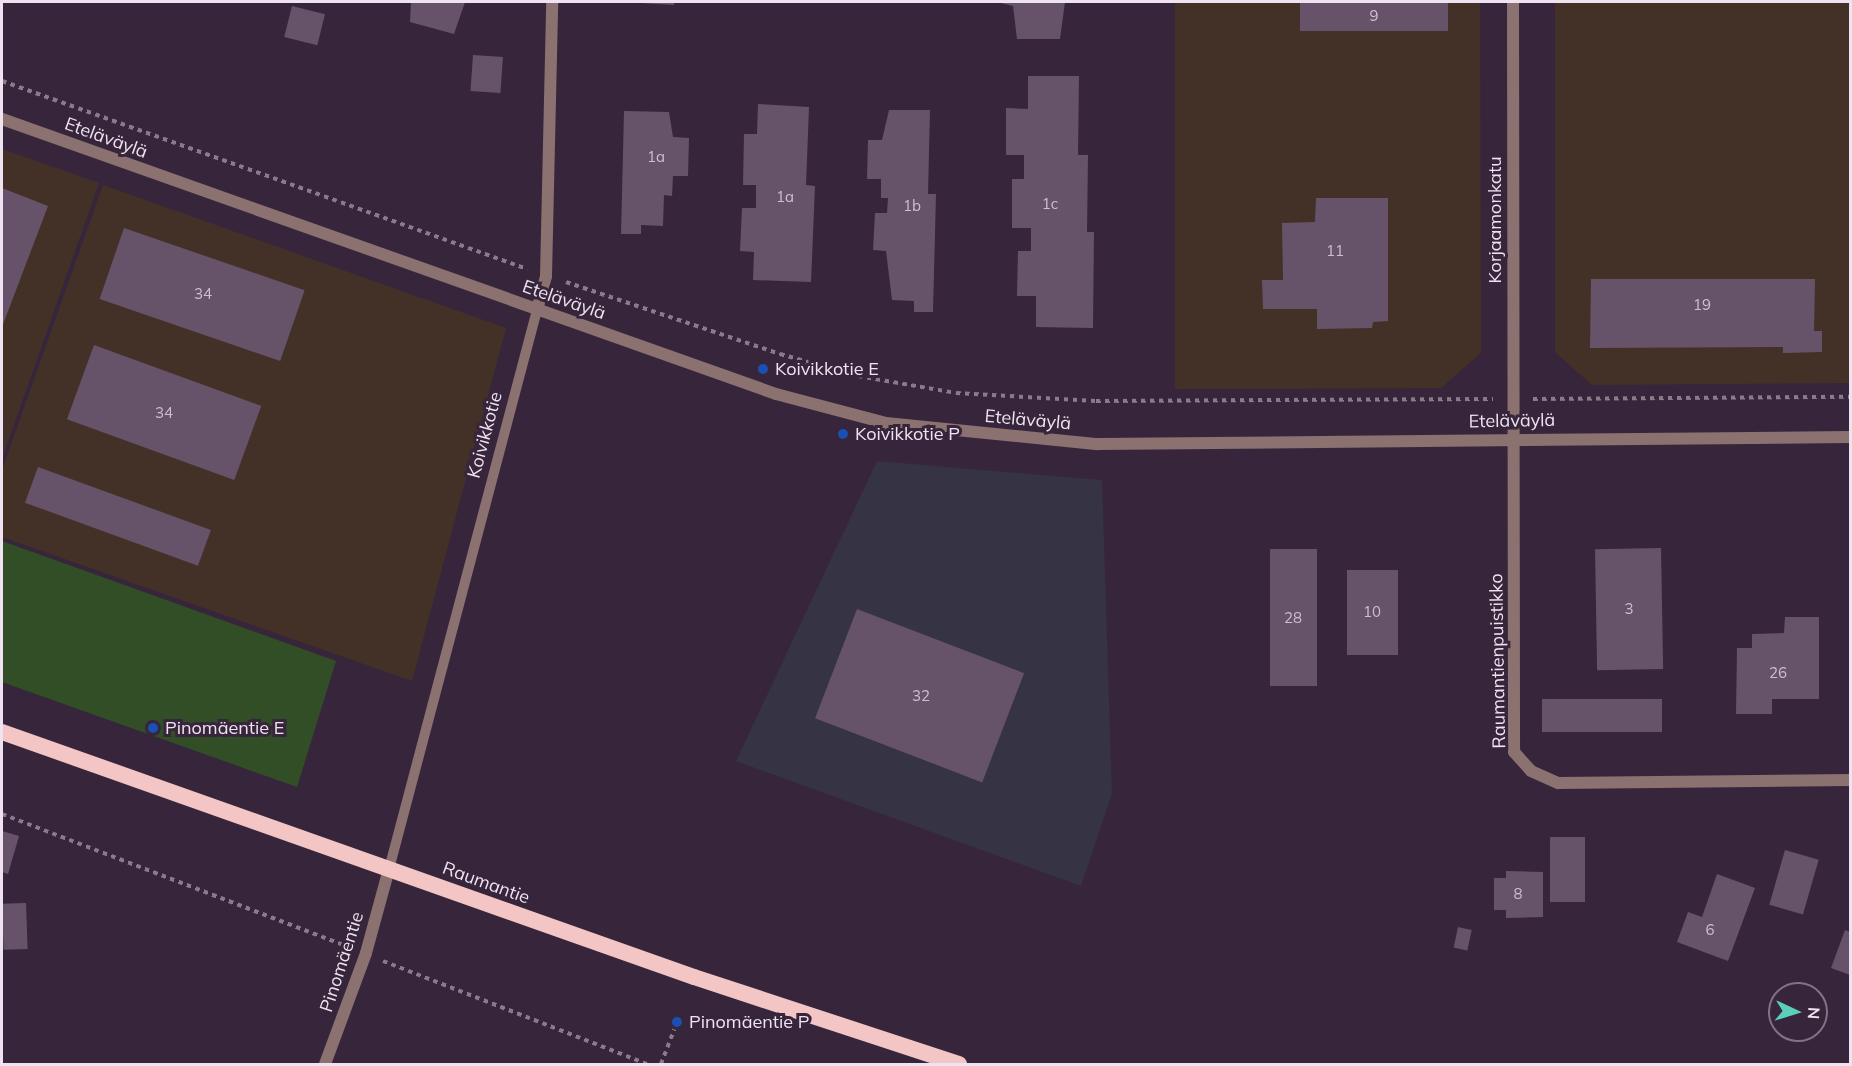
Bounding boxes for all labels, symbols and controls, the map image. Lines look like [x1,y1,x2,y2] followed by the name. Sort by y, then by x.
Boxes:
[1370,7,1378,25] house number: 9
[62,113,150,163] street label: Eteläväylä
[647,148,665,166] house number: 1a
[1484,156,1506,284] street label: Korjaamonkatu
[776,188,794,206] house number: 1a
[1042,195,1058,213] house number: 1c
[903,197,921,215] house number: 1b
[1326,242,1344,260] house number: 11
[520,276,608,324] street label: Eteläväylä
[194,285,212,303] house number: 34
[1693,296,1711,314] house number: 19
[775,358,879,380] place label: Koivikkotie E
[756,362,770,376] marker: Koivikkotie E
[463,389,507,481] street label: Koivikkotie
[155,404,173,422] house number: 34
[984,405,1072,435] street label: Eteläväylä
[1469,409,1555,433] street label: Eteläväylä
[855,423,960,445] place label: Koivikkotie P
[836,427,850,441] marker: Koivikkotie P
[1486,573,1510,749] street label: Raumantienpuistikko
[1625,600,1633,618] house number: 3
[1363,603,1381,621] house number: 10
[1284,609,1302,627] house number: 28
[1769,664,1787,682] house number: 26
[912,687,930,705] house number: 32
[165,717,284,739] place label: Pinomäentie E
[146,721,160,735] marker: Pinomäentie E
[439,857,533,909] street label: Raumantie
[1514,885,1522,903] house number: 8
[316,909,368,1015] street label: Pinomäentie
[1706,921,1714,939] house number: 6
[1768,982,1828,1042] north arrow
[1804,1006,1824,1020] text: N
[689,1011,810,1033] place label: Pinomäentie P
[670,1015,684,1029] marker: Pinomäentie P

